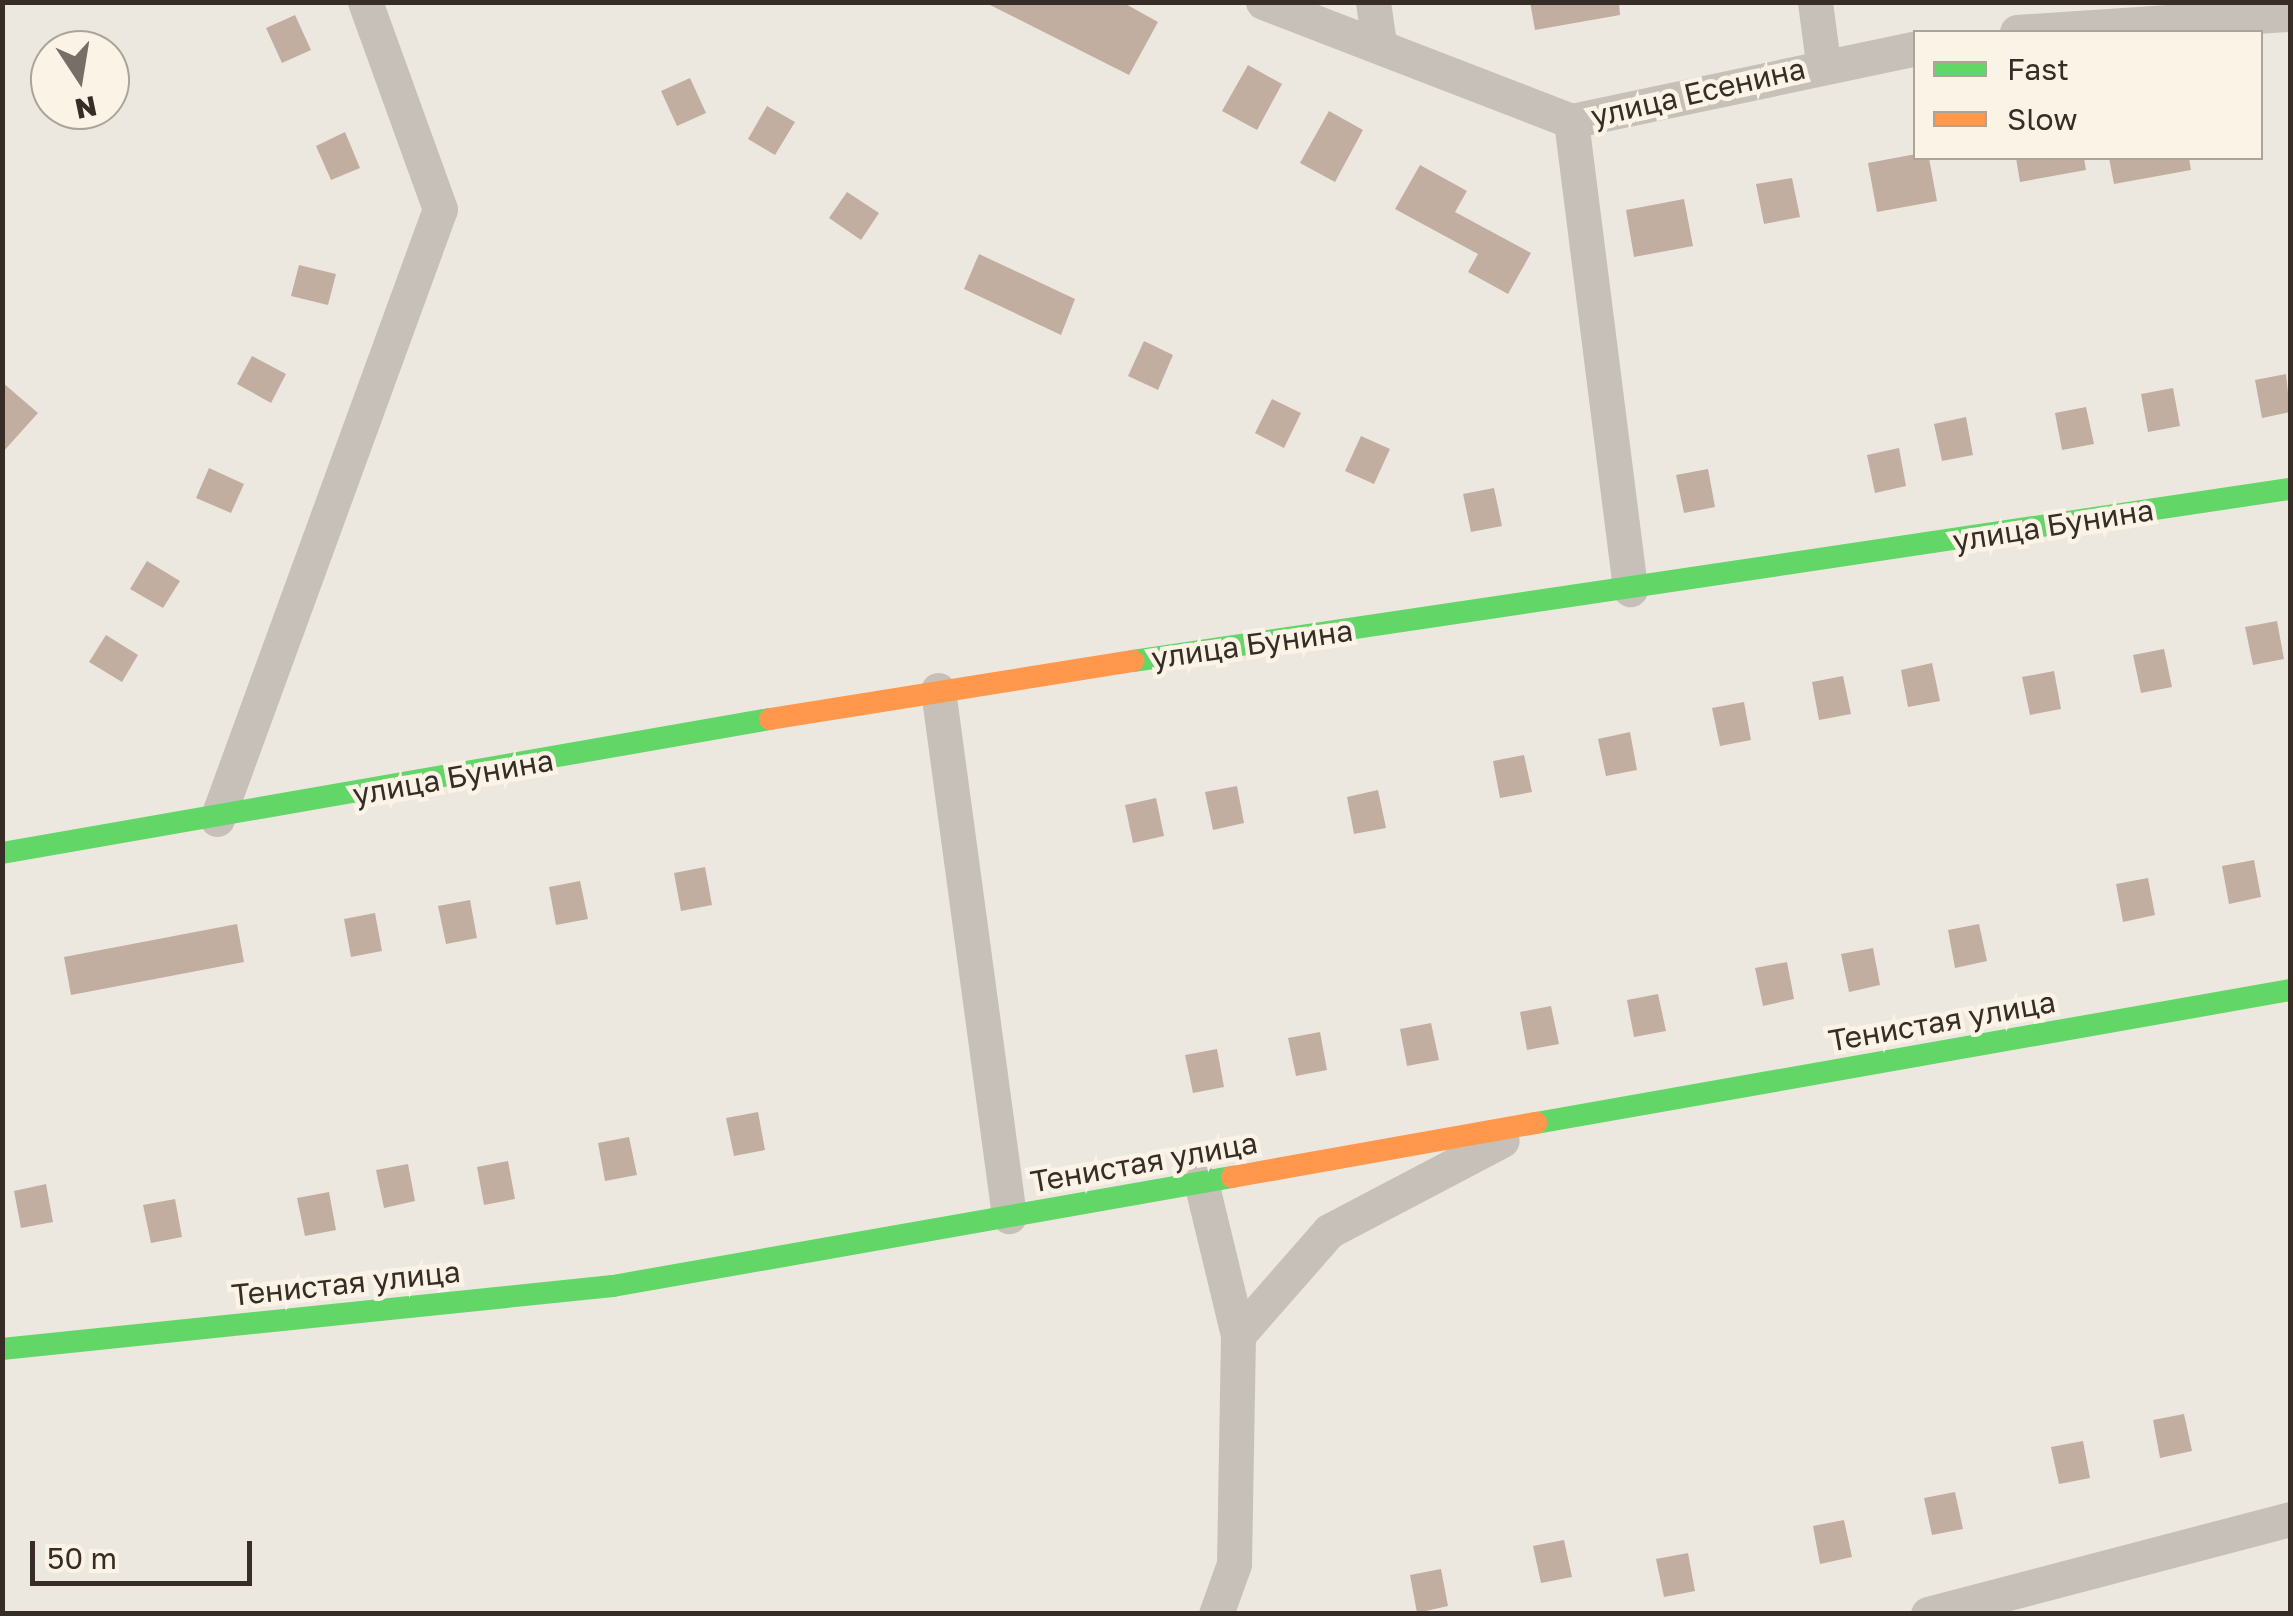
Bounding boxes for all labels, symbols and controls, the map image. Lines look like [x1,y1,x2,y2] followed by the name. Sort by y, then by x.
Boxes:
[30,30,130,130] north arrow
[1913,30,2263,160] legend
[1587,50,1809,134] street label: улица Есенина
[2007,51,2069,87] text: Fast
[72,90,100,126] text: N
[2007,101,2078,137] text: Slow
[1950,491,2156,559] street label: улица Бунина
[1149,612,1355,676] street label: улица Бунина
[350,742,556,812] street label: улица Бунина
[1826,983,2058,1059] street label: Тенистая улица
[1028,1124,1260,1200] street label: Тенистая улица
[230,1253,462,1313] street label: Тенистая улица
[35,1521,258,1583] scale bar
[47,1540,117,1576] text: 50 m

